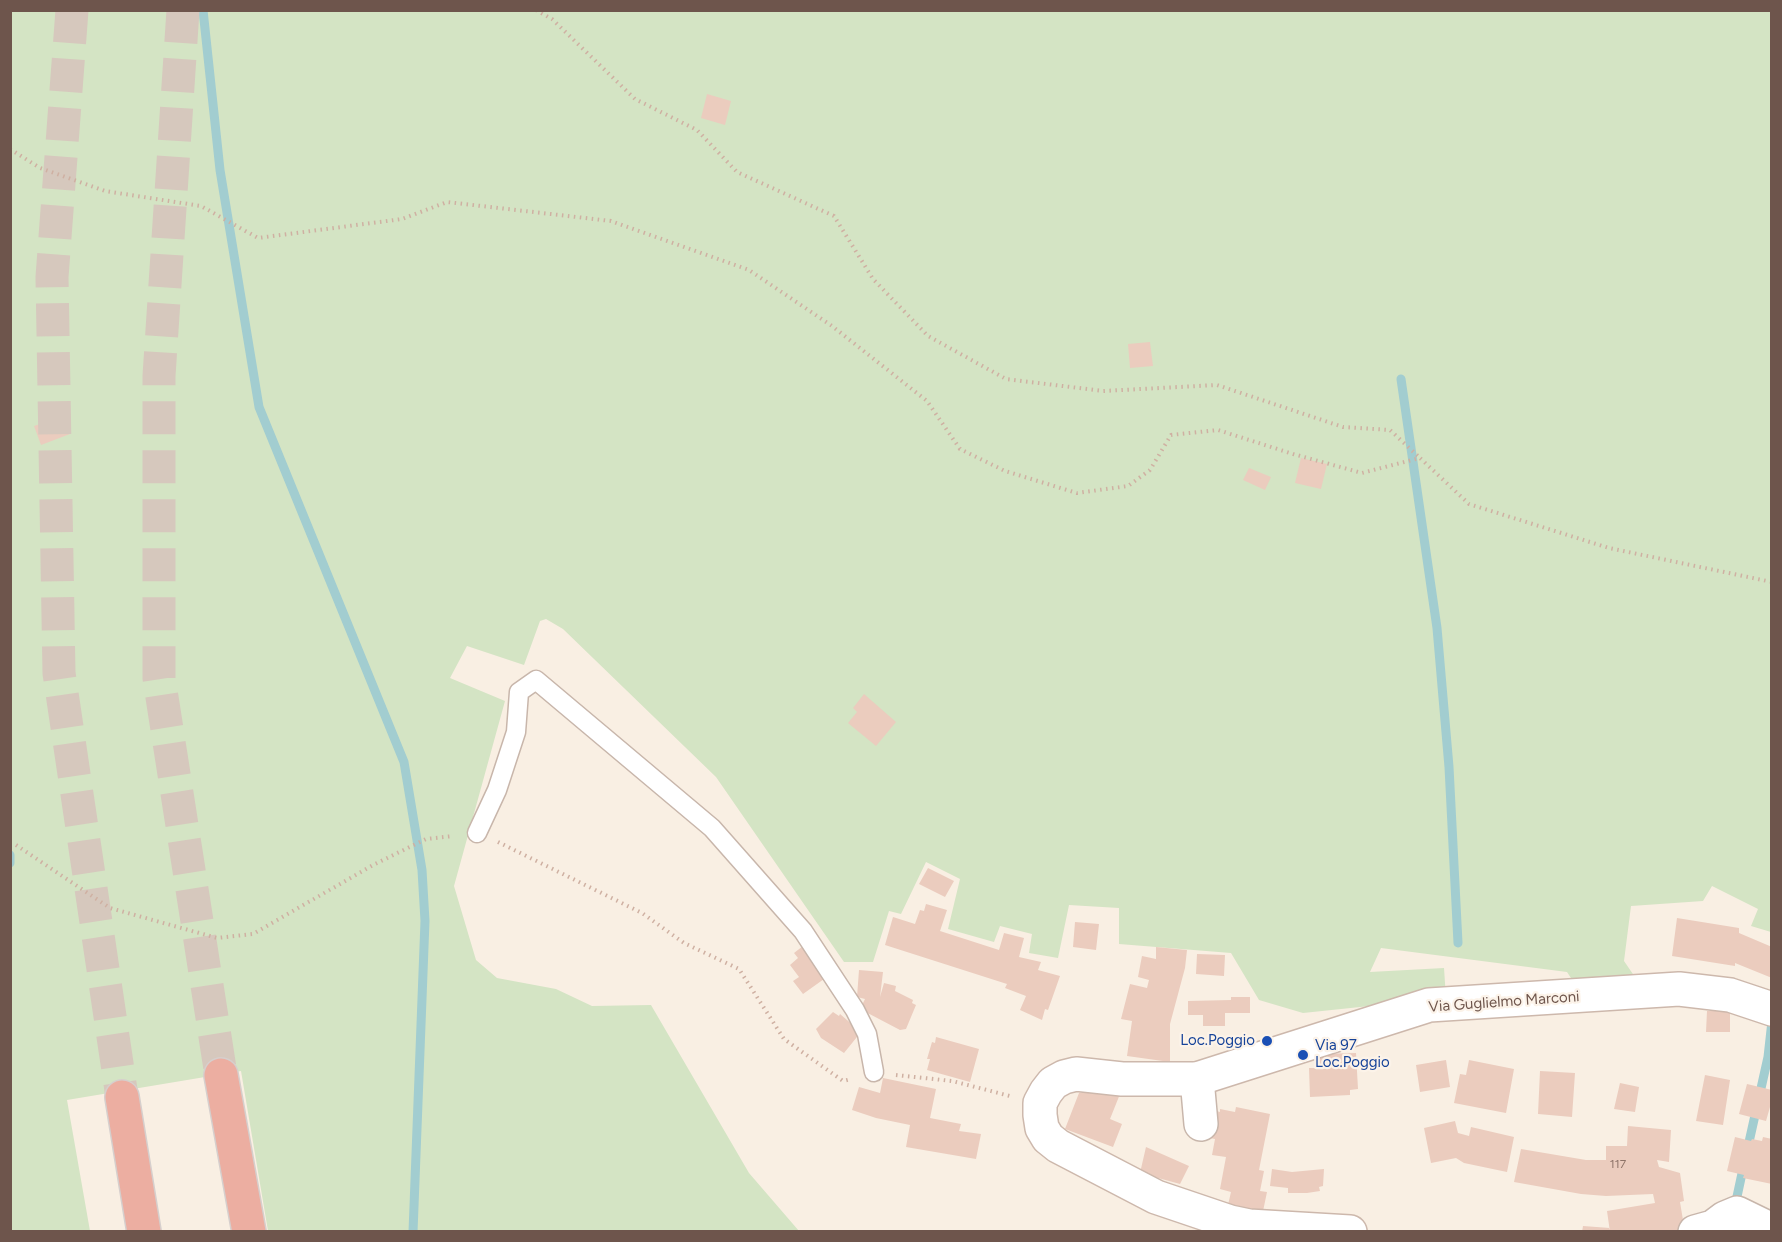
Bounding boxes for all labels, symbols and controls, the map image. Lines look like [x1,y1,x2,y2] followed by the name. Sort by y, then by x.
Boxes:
[1428,988,1580,1016] street label: Via Guglielmo Marconi
[1180,1032,1255,1050] place label: Loc.Poggio
[1260,1034,1274,1048] marker: Loc.Poggio
[1315,1037,1390,1072] place label: Via 97 Loc.Poggio
[1296,1048,1310,1062] marker: Via 97 Loc.Poggio
[1610,1157,1626,1171] house number: 117

